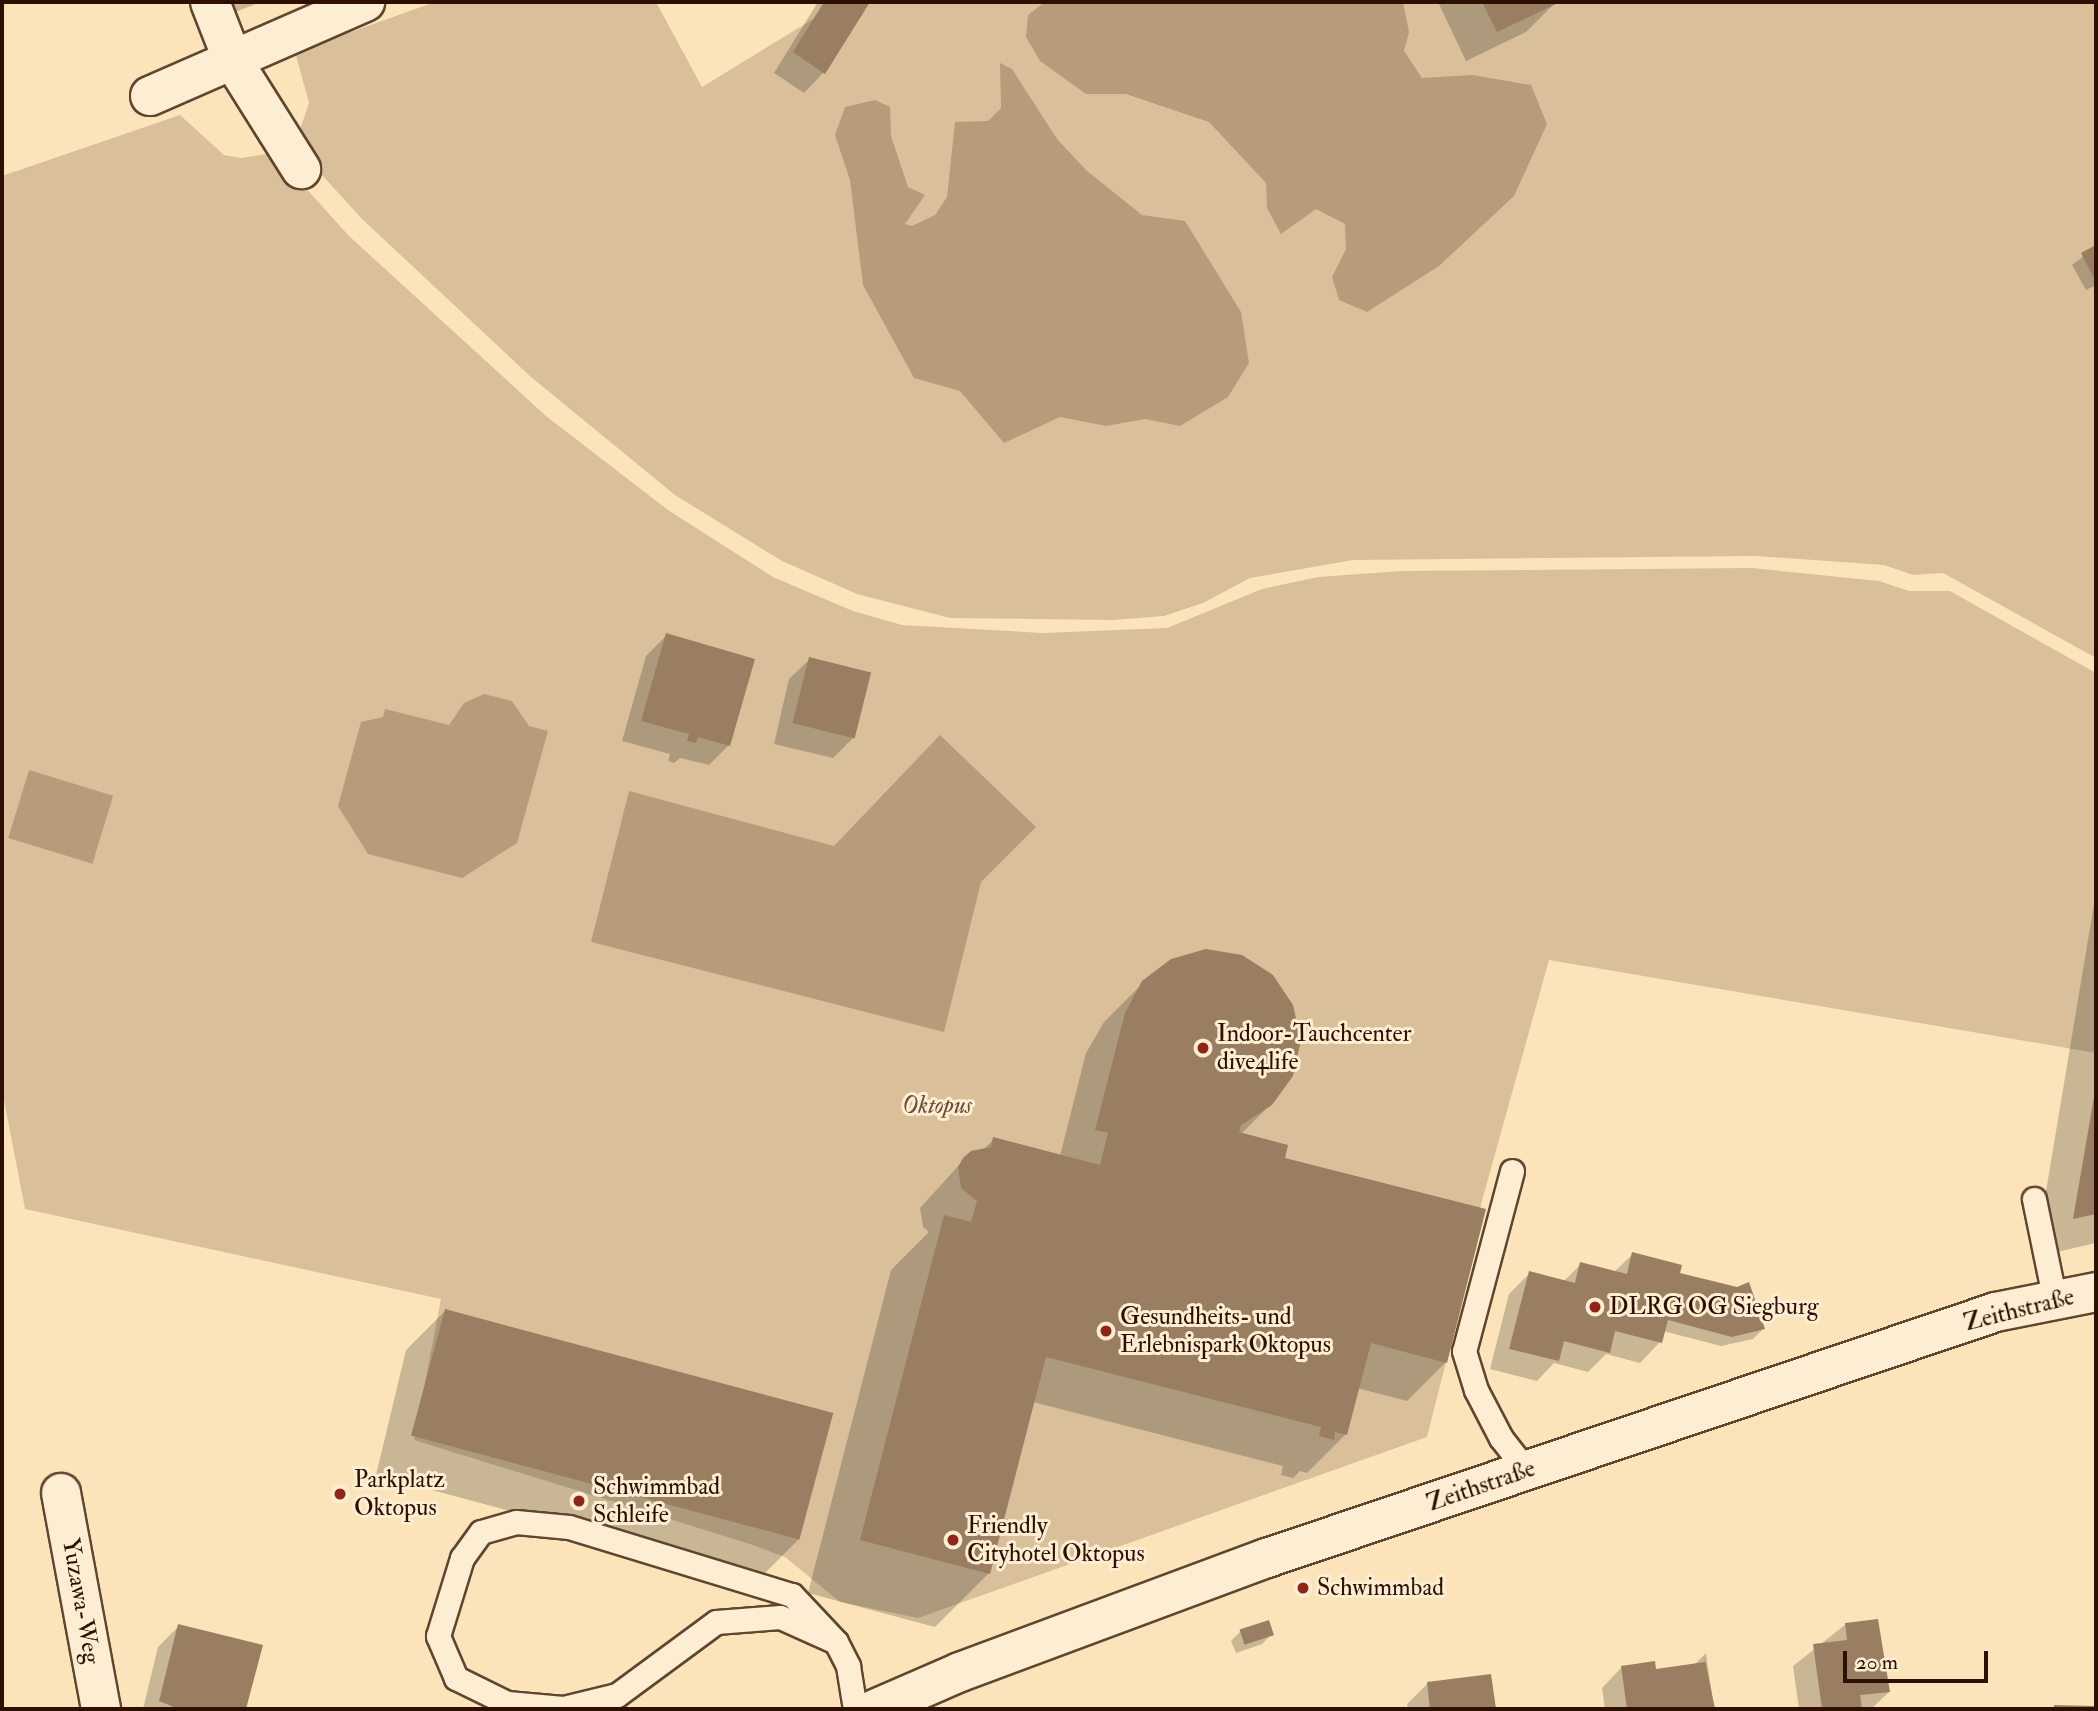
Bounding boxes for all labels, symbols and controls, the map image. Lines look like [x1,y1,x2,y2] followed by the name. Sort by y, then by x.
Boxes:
[1217,1020,1411,1076] place label: Indoor-Tauchcenter dive4life
[1195,1040,1211,1056] marker: Indoor-Tauchcenter dive4life
[902,1092,972,1120] park label: Oktopus
[1961,1282,2077,1338] street label: Zeithstraße
[1609,1293,1819,1321] place label: DLRG OG Siegburg
[1587,1299,1603,1315] marker: DLRG OG Siegburg
[1120,1303,1331,1359] place label: Gesundheits- und Erlebnispark Oktopus
[1098,1323,1114,1339] marker: Gesundheits- und Erlebnispark Oktopus
[1423,1454,1539,1518] street label: Zeithstraße
[354,1466,445,1522] place label: Parkplatz Oktopus
[593,1473,720,1529] place label: Schwimmbad Schleife
[332,1486,348,1502] marker: Parkplatz Oktopus
[571,1493,587,1509] marker: Schwimmbad Schleife
[967,1512,1145,1568] place label: Friendly Cityhotel Oktopus
[945,1532,961,1548] marker: Friendly Cityhotel Oktopus
[56,1536,106,1666] street label: Yuzawa-Weg
[1317,1574,1444,1602] place label: Schwimmbad
[1295,1580,1311,1596] marker: Schwimmbad
[1846,1638,1991,1682] scale bar
[1856,1649,1898,1676] text: 20 m

